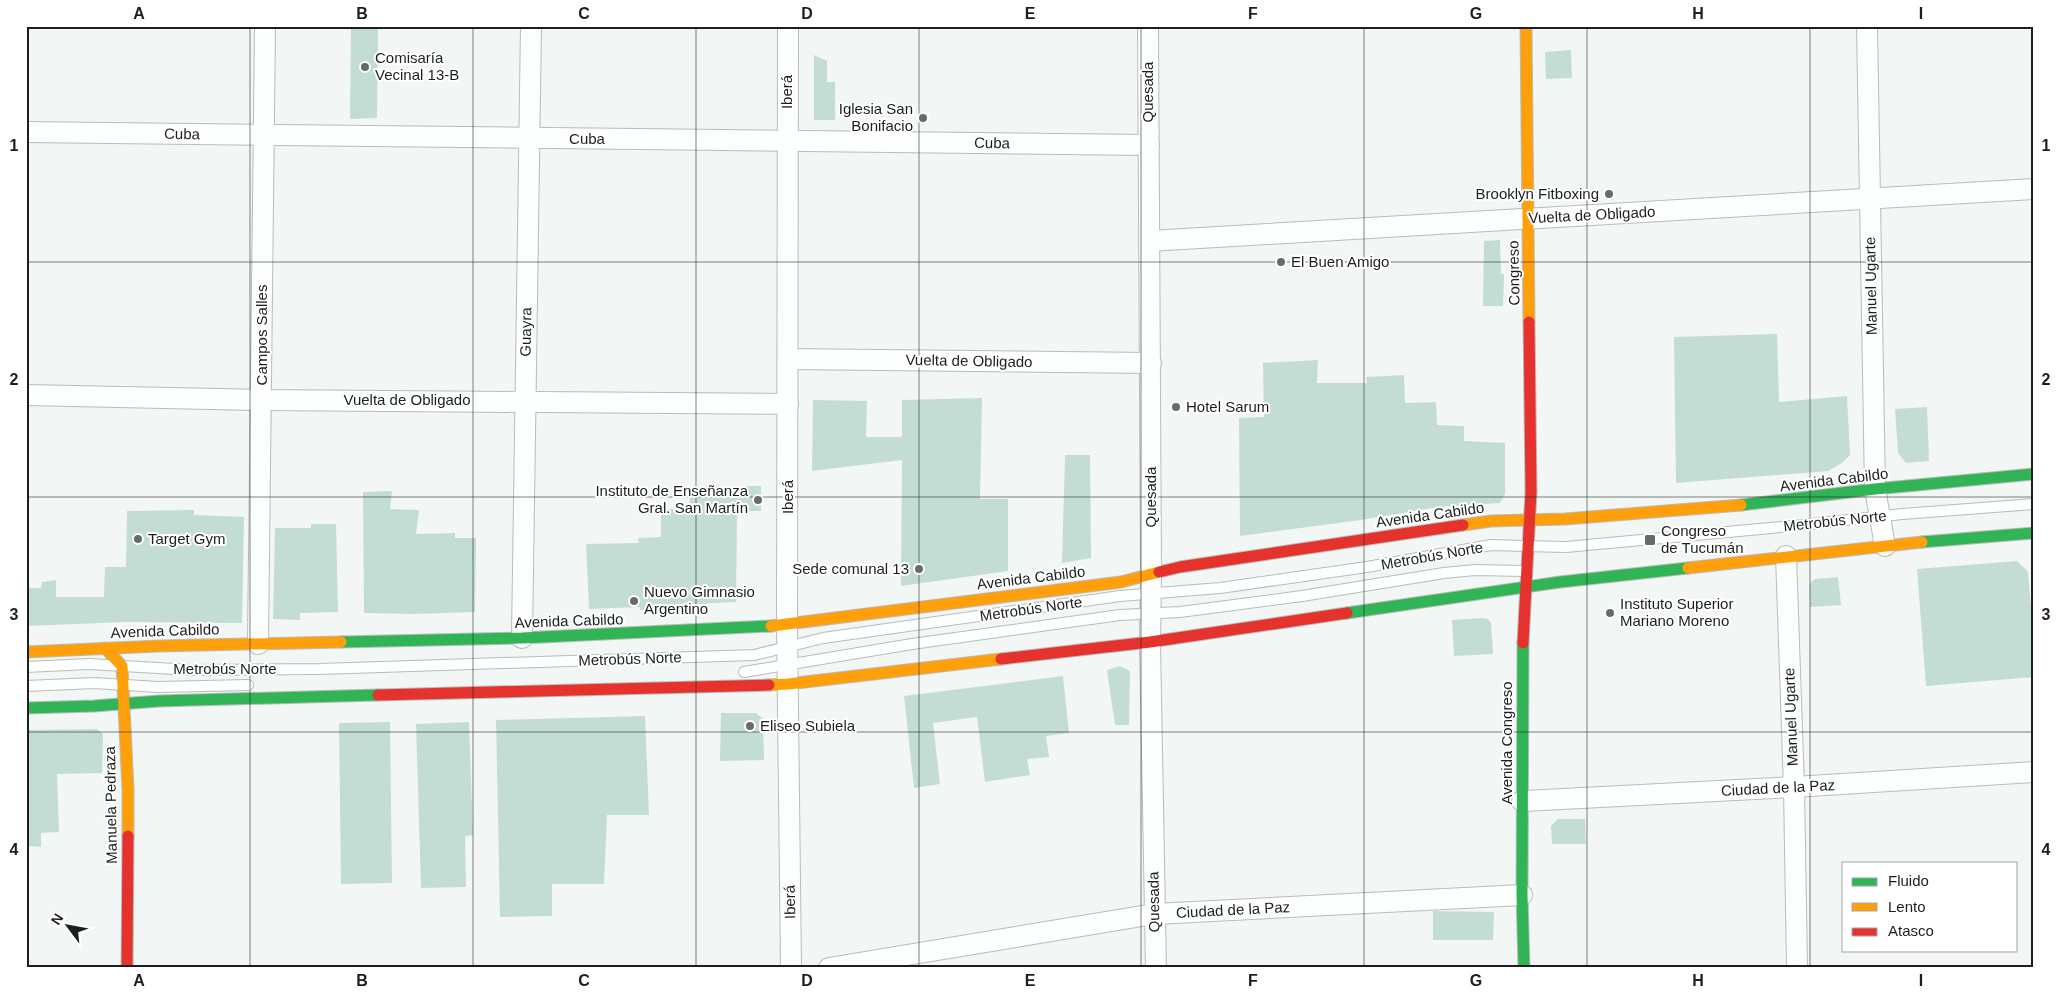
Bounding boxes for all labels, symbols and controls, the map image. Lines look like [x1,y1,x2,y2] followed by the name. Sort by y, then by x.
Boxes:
[133,5,145,22] text: A
[356,5,368,22] text: B
[578,5,590,22] text: C
[801,5,813,22] text: D
[1025,5,1036,22] text: E
[1248,5,1258,22] text: F
[1470,5,1482,22] text: G
[1692,5,1704,22] text: H
[1919,5,1923,22] text: I
[375,49,459,83] place label: Comisaría Vecinal 13-B
[359,61,371,73] marker: Comisaría Vecinal 13-B
[1139,61,1156,122] street label: Quesada
[778,74,795,109] street label: Iberá
[839,100,913,134] place label: Iglesia San Bonifacio
[917,112,929,124] marker: Iglesia San Bonifacio
[164,125,201,142] street label: Cuba
[569,130,606,147] street label: Cuba
[974,134,1011,151] street label: Cuba
[10,137,19,154] text: 1
[2042,137,2051,154] text: 1
[1476,185,1599,202] place label: Brooklyn Fitboxing
[1603,188,1615,200] marker: Brooklyn Fitboxing
[1528,203,1656,226] street label: Vuelta de Obligado
[1861,237,1880,335] street label: Manuel Ugarte
[1504,240,1523,306] street label: Congreso
[1291,253,1389,270] place label: El Buen Amigo
[1275,256,1287,268] marker: El Buen Amigo
[253,285,270,385] street label: Campos Salles
[517,307,534,357] street label: Guayra
[905,351,1033,370] street label: Vuelta de Obligado
[10,371,19,388] text: 2
[2042,371,2051,388] text: 2
[343,391,471,408] street label: Vuelta de Obligado
[1186,398,1269,415] place label: Hotel Sarum
[1170,401,1182,413] marker: Hotel Sarum
[1779,464,1889,495] street label: Avenida Cabildo
[1142,466,1159,527] street label: Quesada
[779,479,796,514] street label: Iberá
[595,482,749,516] place label: Instituto de Enseñanza Gral. San Martín
[752,494,764,506] marker: Instituto de Enseñanza Gral. San Martín
[1375,499,1485,531] street label: Avenida Cabildo
[1783,507,1887,534] street label: Metrobús Norte
[1661,522,1744,556] place label: Congreso de Tucumán
[148,530,226,547] place label: Target Gym
[132,533,144,545] marker: Target Gym
[1643,533,1657,547] marker: Congreso de Tucumán
[1380,538,1484,573] street label: Metrobús Norte
[792,560,909,577] place label: Sede comunal 13
[976,562,1086,593] street label: Avenida Cabildo
[913,563,925,575] marker: Sede comunal 13
[644,583,755,617] place label: Nuevo Gimnasio Argentino
[979,593,1083,624] street label: Metrobús Norte
[628,595,640,607] marker: Nuevo Gimnasio Argentino
[1620,595,1733,629] place label: Instituto Superior Mariano Moreno
[10,606,19,623] text: 3
[2042,606,2051,623] text: 3
[1604,607,1616,619] marker: Instituto Superior Mariano Moreno
[514,610,624,631] street label: Avenida Cabildo
[110,620,220,641] street label: Avenida Cabildo
[578,648,682,669] street label: Metrobús Norte
[173,660,277,677] street label: Metrobús Norte
[1780,668,1801,766] street label: Manuel Ugarte
[1498,681,1515,805] street label: Avenida Congreso
[760,717,856,734] place label: Eliseo Subiela
[744,720,756,732] marker: Eliseo Subiela
[101,745,120,864] street label: Manuela Pedraza
[1720,776,1835,799] street label: Ciudad de la Paz
[10,841,19,858] text: 4
[2042,841,2051,858] text: 4
[1842,862,2018,952] legend
[1144,871,1163,933] street label: Quesada
[1888,872,1929,889] text: Fluido
[781,884,798,919] street label: Iberá
[1175,898,1290,921] street label: Ciudad de la Paz
[1888,898,1926,915] text: Lento
[42,902,92,952] north arrow
[48,911,66,928] text: N
[1888,922,1934,939] text: Atasco
[133,972,145,989] text: A
[356,972,368,989] text: B
[578,972,590,989] text: C
[801,972,813,989] text: D
[1025,972,1036,989] text: E
[1248,972,1258,989] text: F
[1470,972,1482,989] text: G
[1692,972,1704,989] text: H
[1919,972,1923,989] text: I

